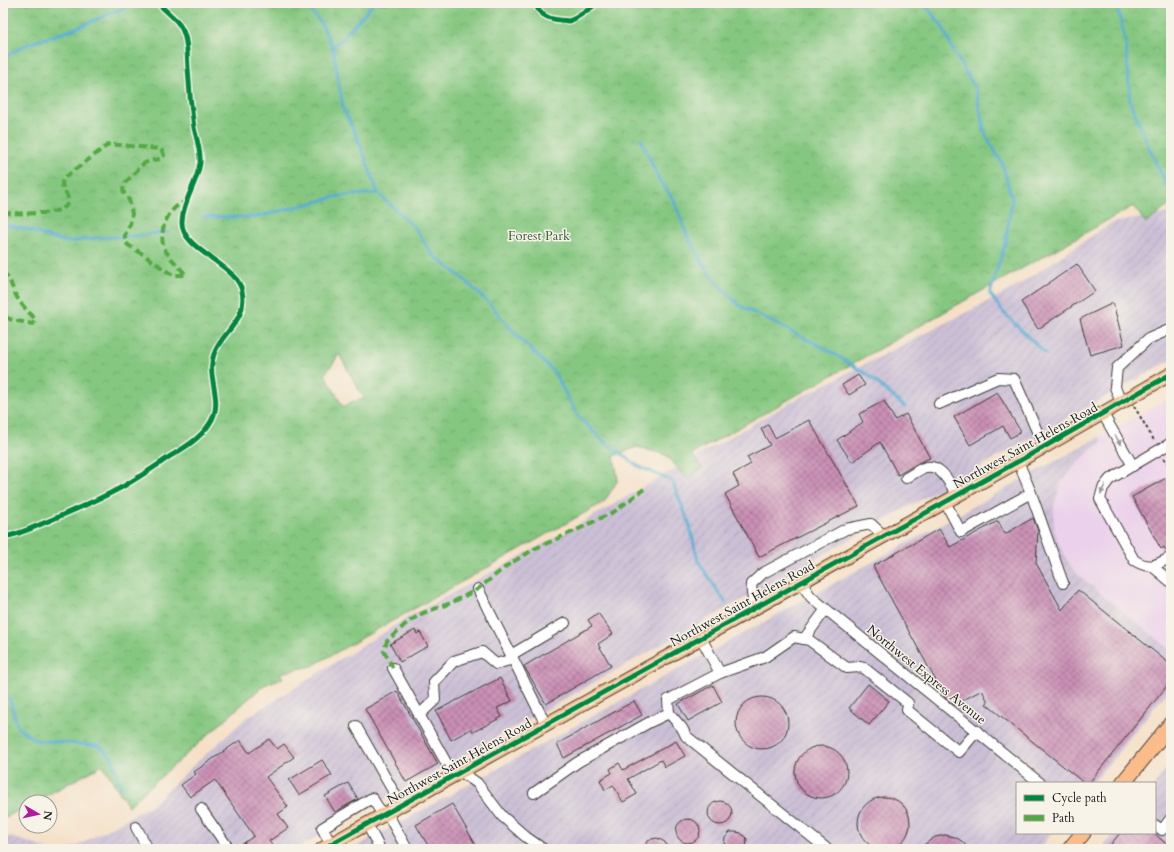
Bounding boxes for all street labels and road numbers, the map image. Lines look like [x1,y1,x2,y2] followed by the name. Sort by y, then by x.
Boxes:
[950,398,1101,493] street label: Northwest Saint Helens Road
[667,556,818,651] street label: Northwest Saint Helens Road
[863,621,990,729] street label: Northwest Express Avenue
[384,714,535,809] street label: Northwest Saint Helens Road

